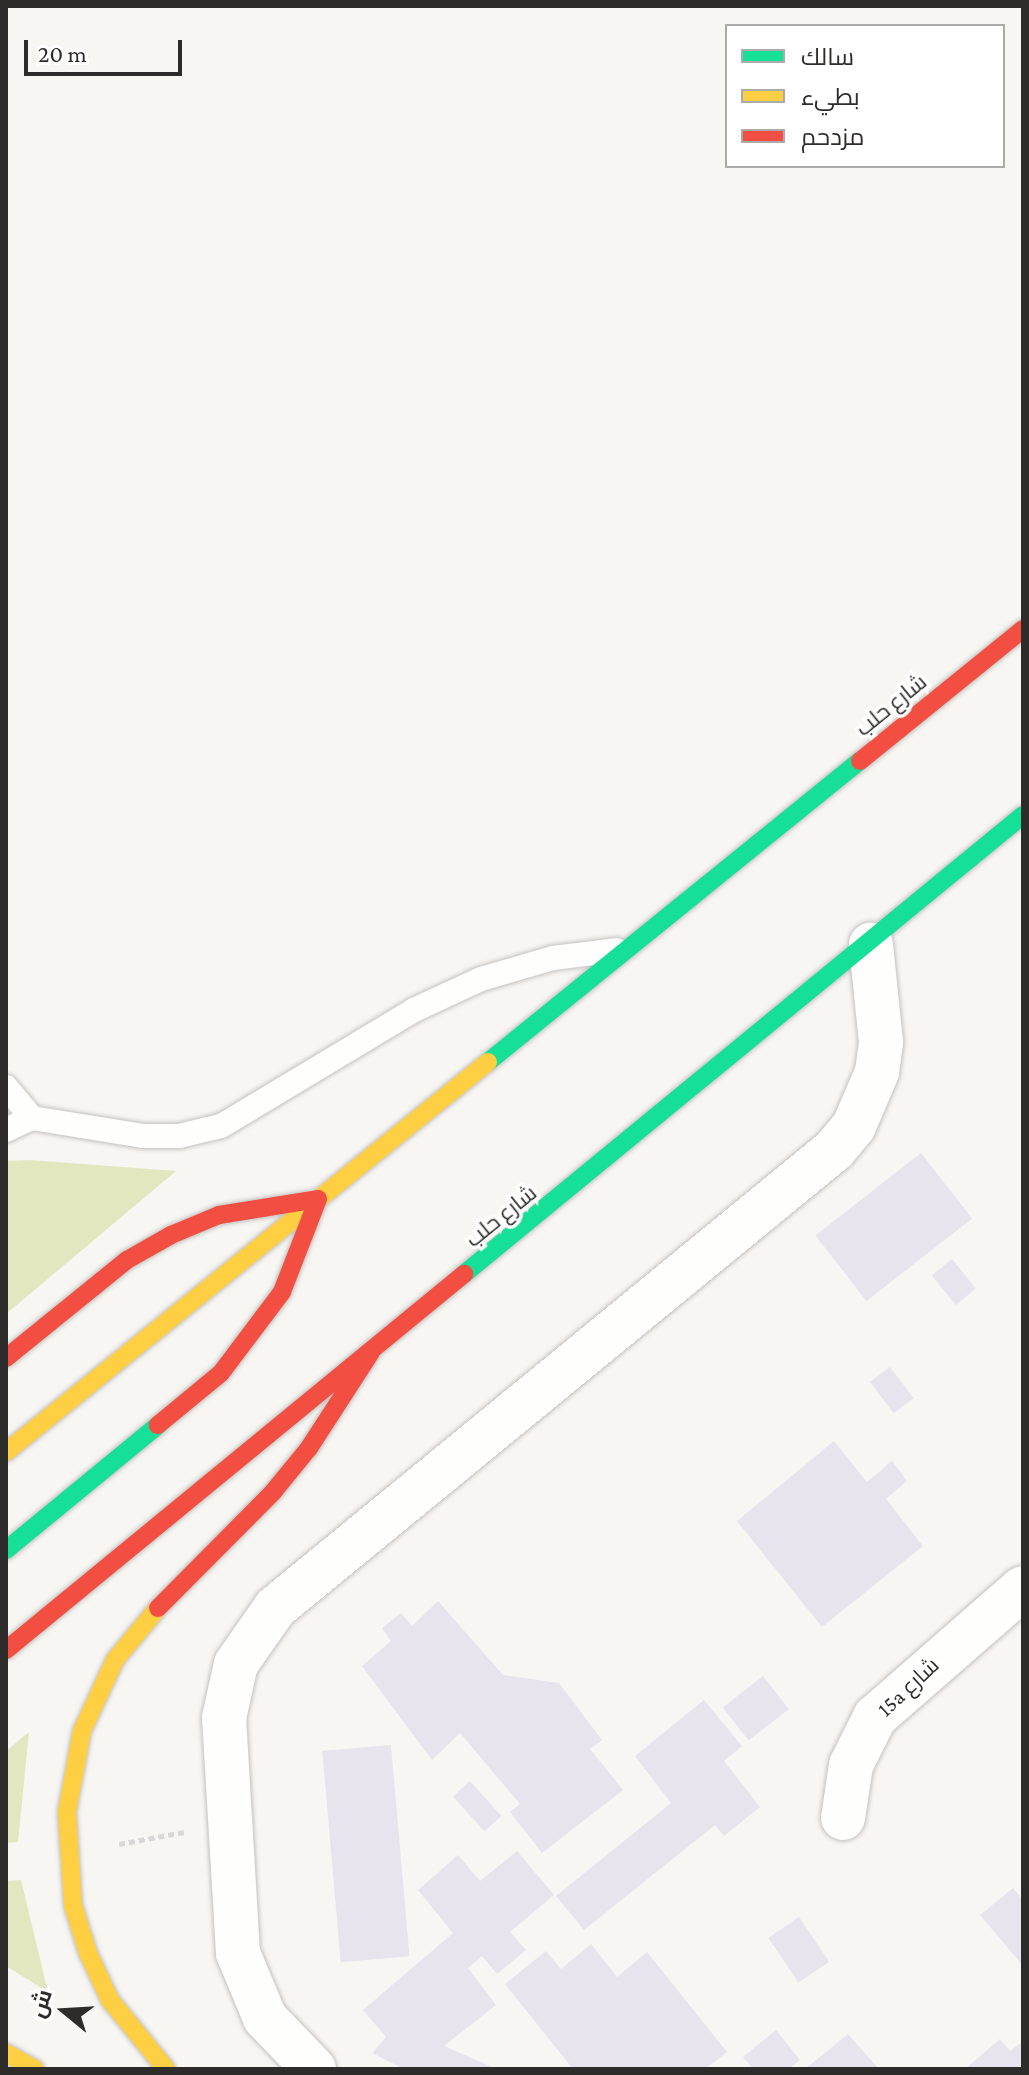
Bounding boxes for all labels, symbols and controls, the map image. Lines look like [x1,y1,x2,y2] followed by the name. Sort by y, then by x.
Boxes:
[28,24,186,74] scale bar
[725,24,1005,168] legend
[38,40,87,67] text: 20 m
[801,43,854,70] text: سالك
[801,83,860,110] text: بطيء
[801,123,864,150] text: مزدحم
[850,668,932,742] street label: شارع حلب
[460,1179,542,1253] street label: شارع حلب
[872,1652,944,1722] street label: 15a شارع
[24,1971,104,2051] north arrow
[24,1986,57,2021] text: ش

